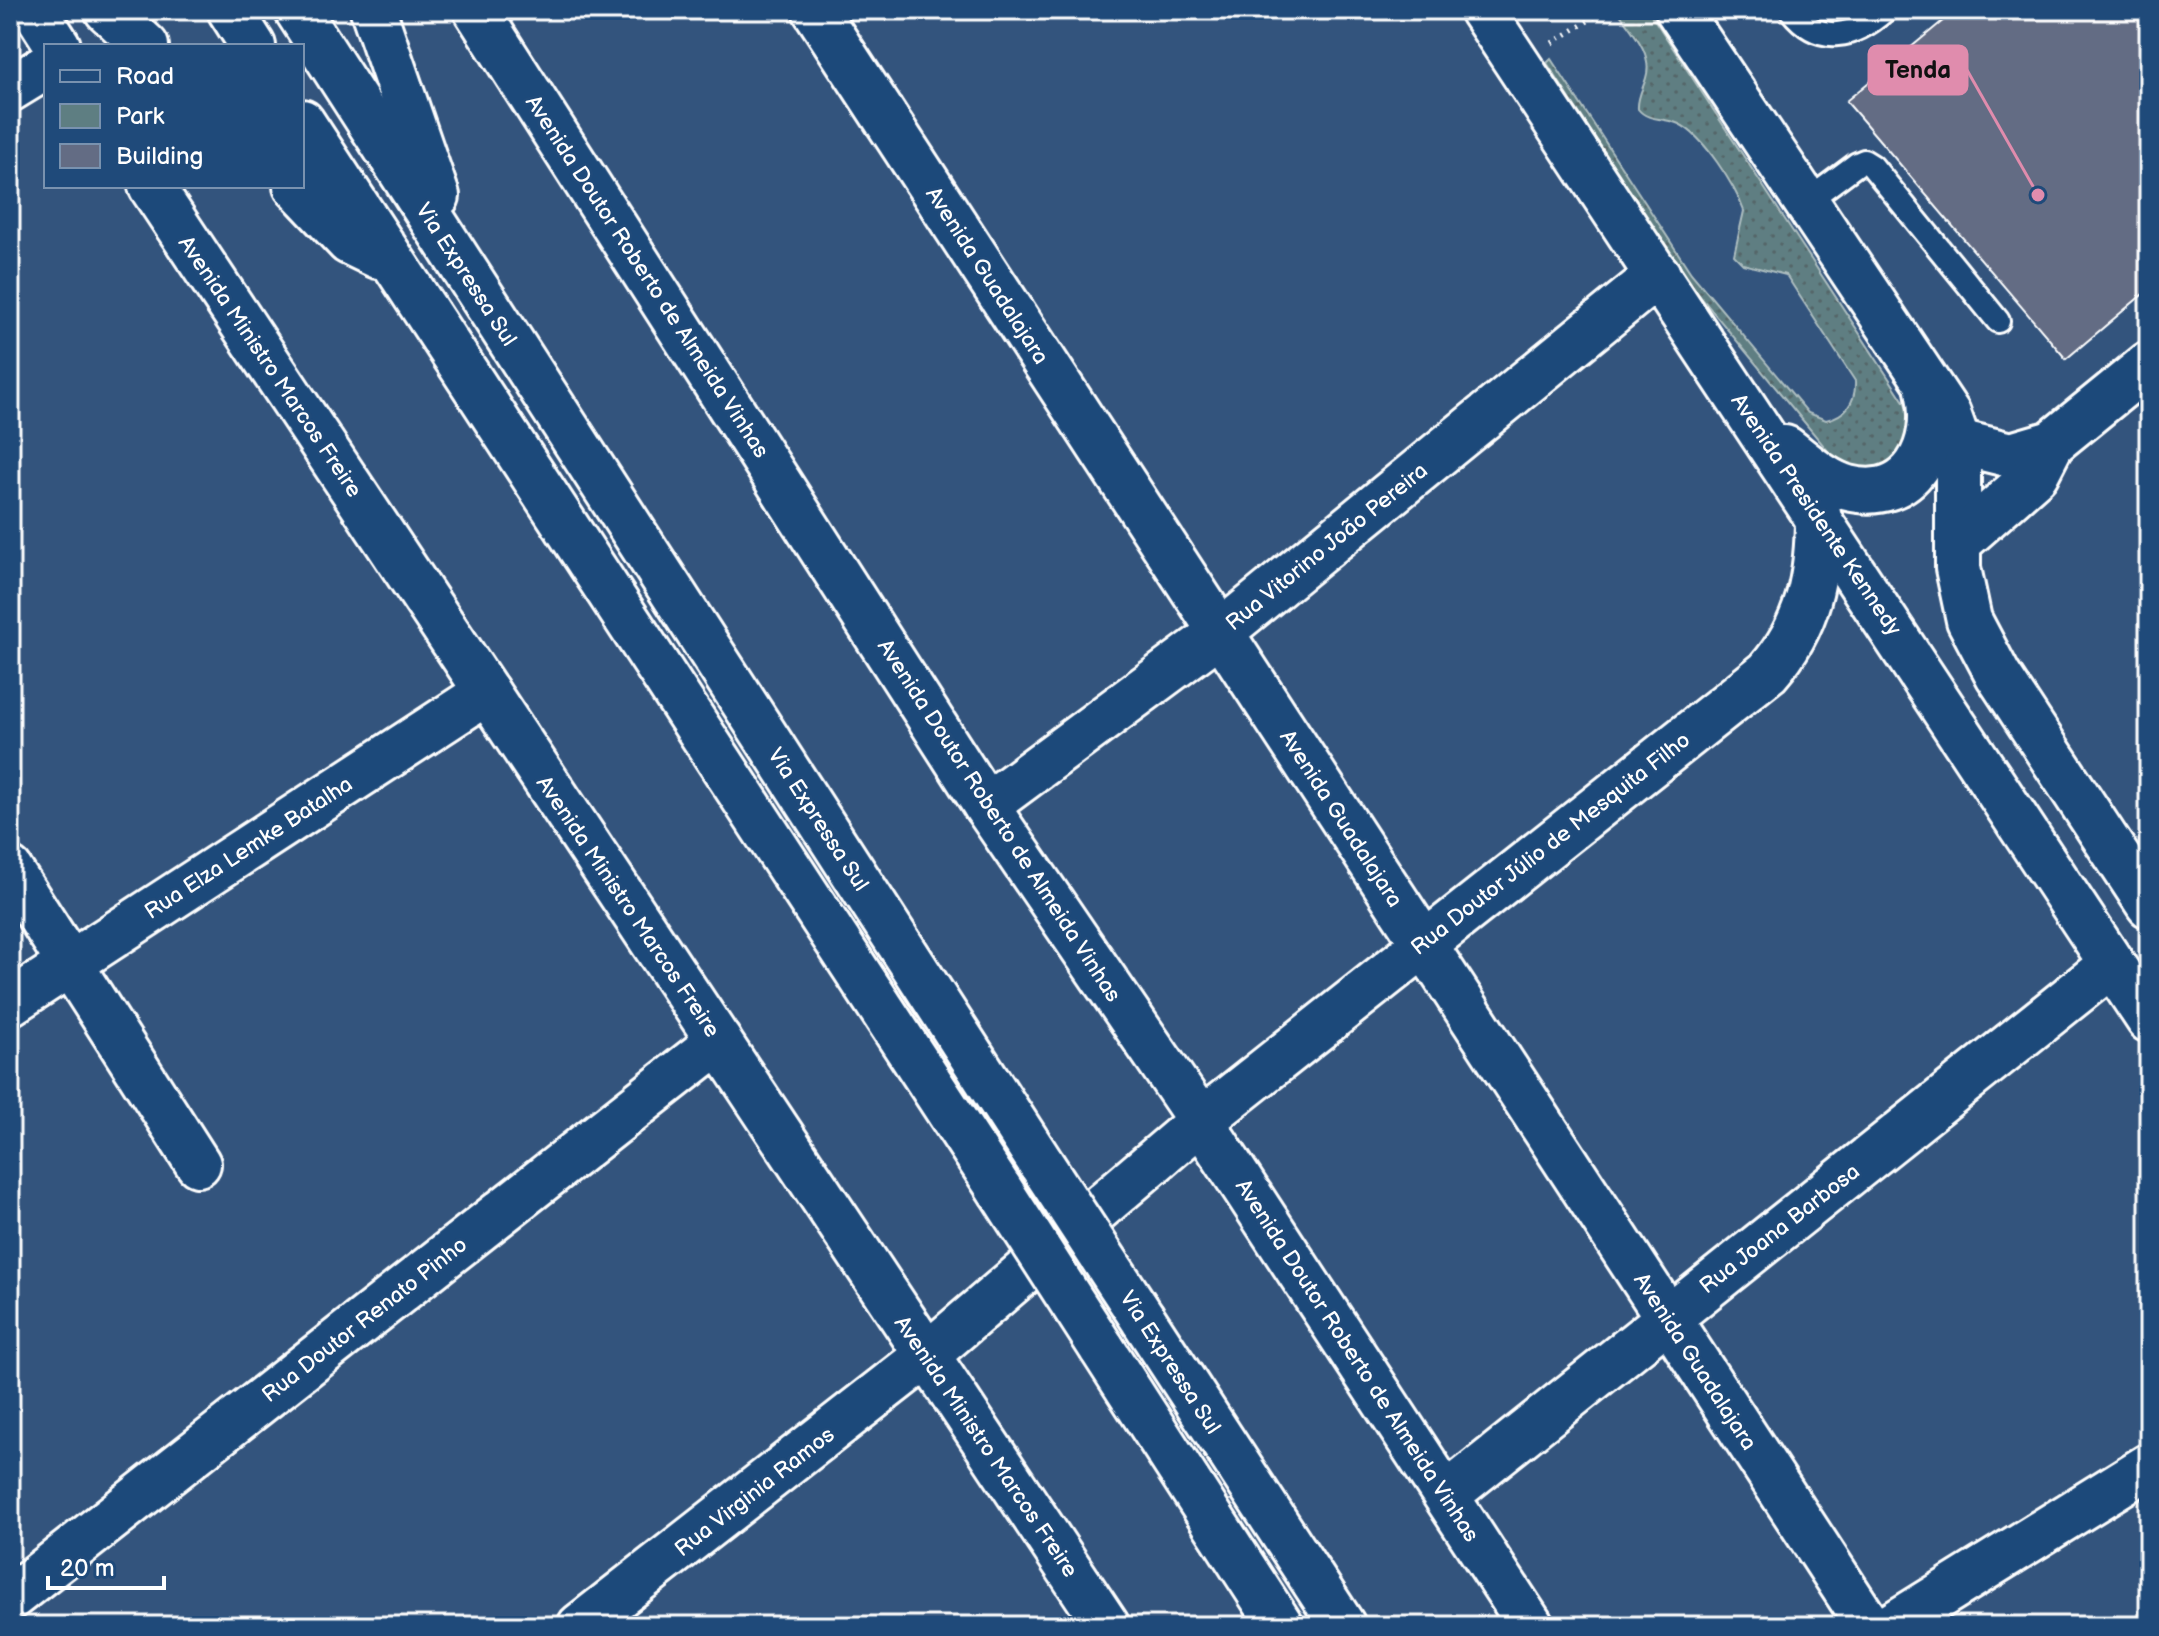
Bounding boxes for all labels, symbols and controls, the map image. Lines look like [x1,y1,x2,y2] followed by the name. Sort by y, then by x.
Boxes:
[44,44,304,188] legend
[1869,46,1967,94] callout: Tenda
[1885,56,1951,85] text: Tenda
[116,62,174,91] text: Road
[519,90,774,463] street label: Avenida Doutor Roberto de Almeida Vinhas
[116,102,164,131] text: Park
[116,142,203,171] text: Building
[919,182,1054,370] street label: Avenida Guadalajara
[409,198,522,352] street label: Via Expressa Sul
[172,231,367,503] street label: Avenida Ministro Marcos Freire
[1725,389,1907,641] street label: Avenida Presidente Kennedy
[1221,457,1433,637] street label: Rua Vitorino João Pereira
[871,634,1126,1007] street label: Avenida Doutor Roberto de Almeida Vinhas
[1273,725,1408,913] street label: Avenida Guadalajara
[1406,727,1696,962] street label: Rua Doutor Júlio de Mesquita Filho
[761,743,874,897] street label: Via Expressa Sul
[140,771,358,926] street label: Rua Elza Lemke Batalha
[530,771,725,1043] street label: Avenida Ministro Marcos Freire
[1695,1158,1865,1300] street label: Rua Joana Barbosa
[1229,1174,1484,1547] street label: Avenida Doutor Roberto de Almeida Vinhas
[257,1232,473,1409] street label: Rua Doutor Renato Pinho
[1627,1268,1762,1456] street label: Avenida Guadalajara
[1113,1286,1226,1440] street label: Via Expressa Sul
[888,1311,1083,1583] street label: Avenida Ministro Marcos Freire
[670,1421,840,1563] street label: Rua Virginia Ramos
[48,1540,164,1590] scale bar
[60,1554,115,1583] text: 20 m

